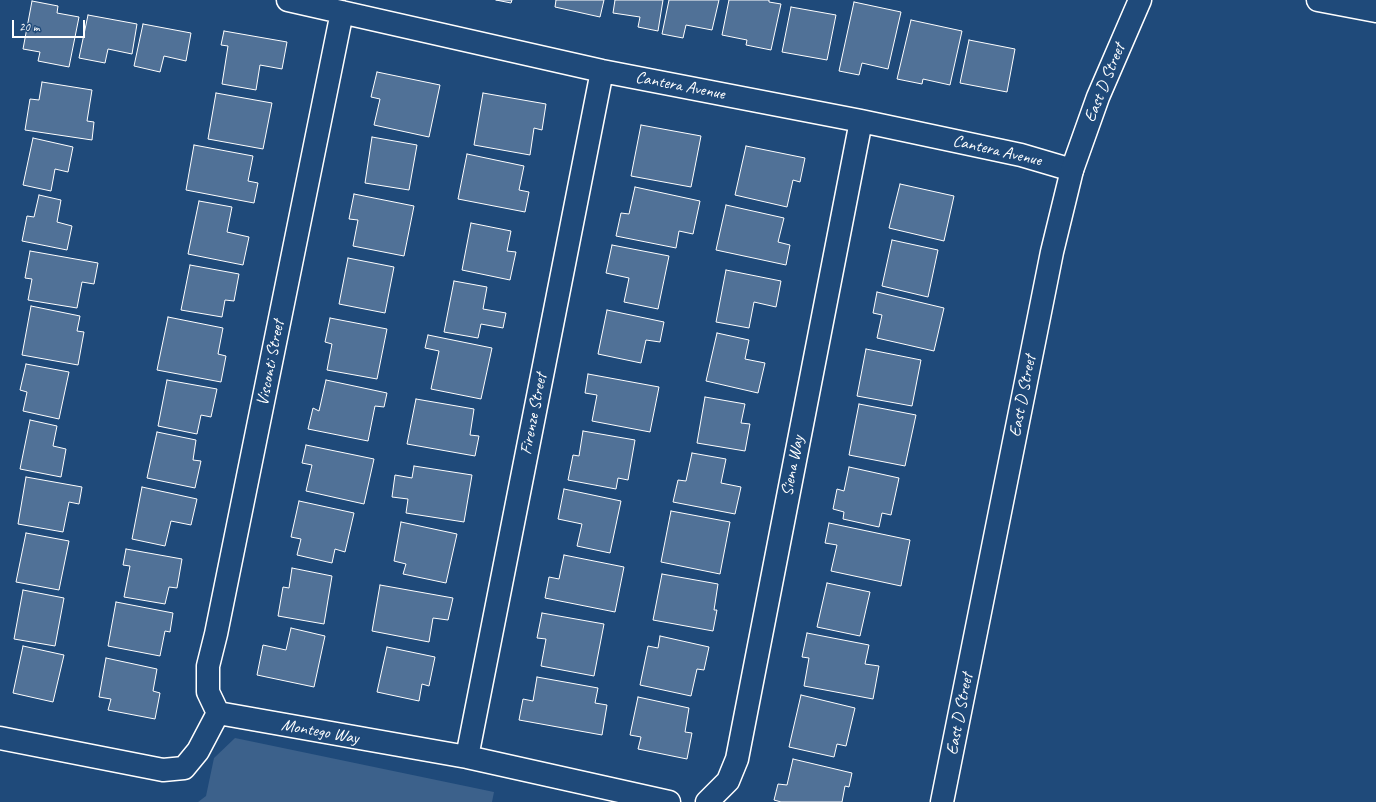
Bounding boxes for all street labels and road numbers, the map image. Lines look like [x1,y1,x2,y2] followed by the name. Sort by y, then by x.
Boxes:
[1080,41,1130,125] street label: East D Street
[634,67,726,105] street label: Cantera Avenue
[951,131,1043,171] street label: Cantera Avenue
[253,318,289,408] street label: Visconti Street
[1005,353,1041,439] street label: East D Street
[516,372,552,456] street label: Firenze Street
[777,434,809,498] street label: Siena Way
[942,671,978,757] street label: East D Street
[280,715,360,749] street label: Montego Way

